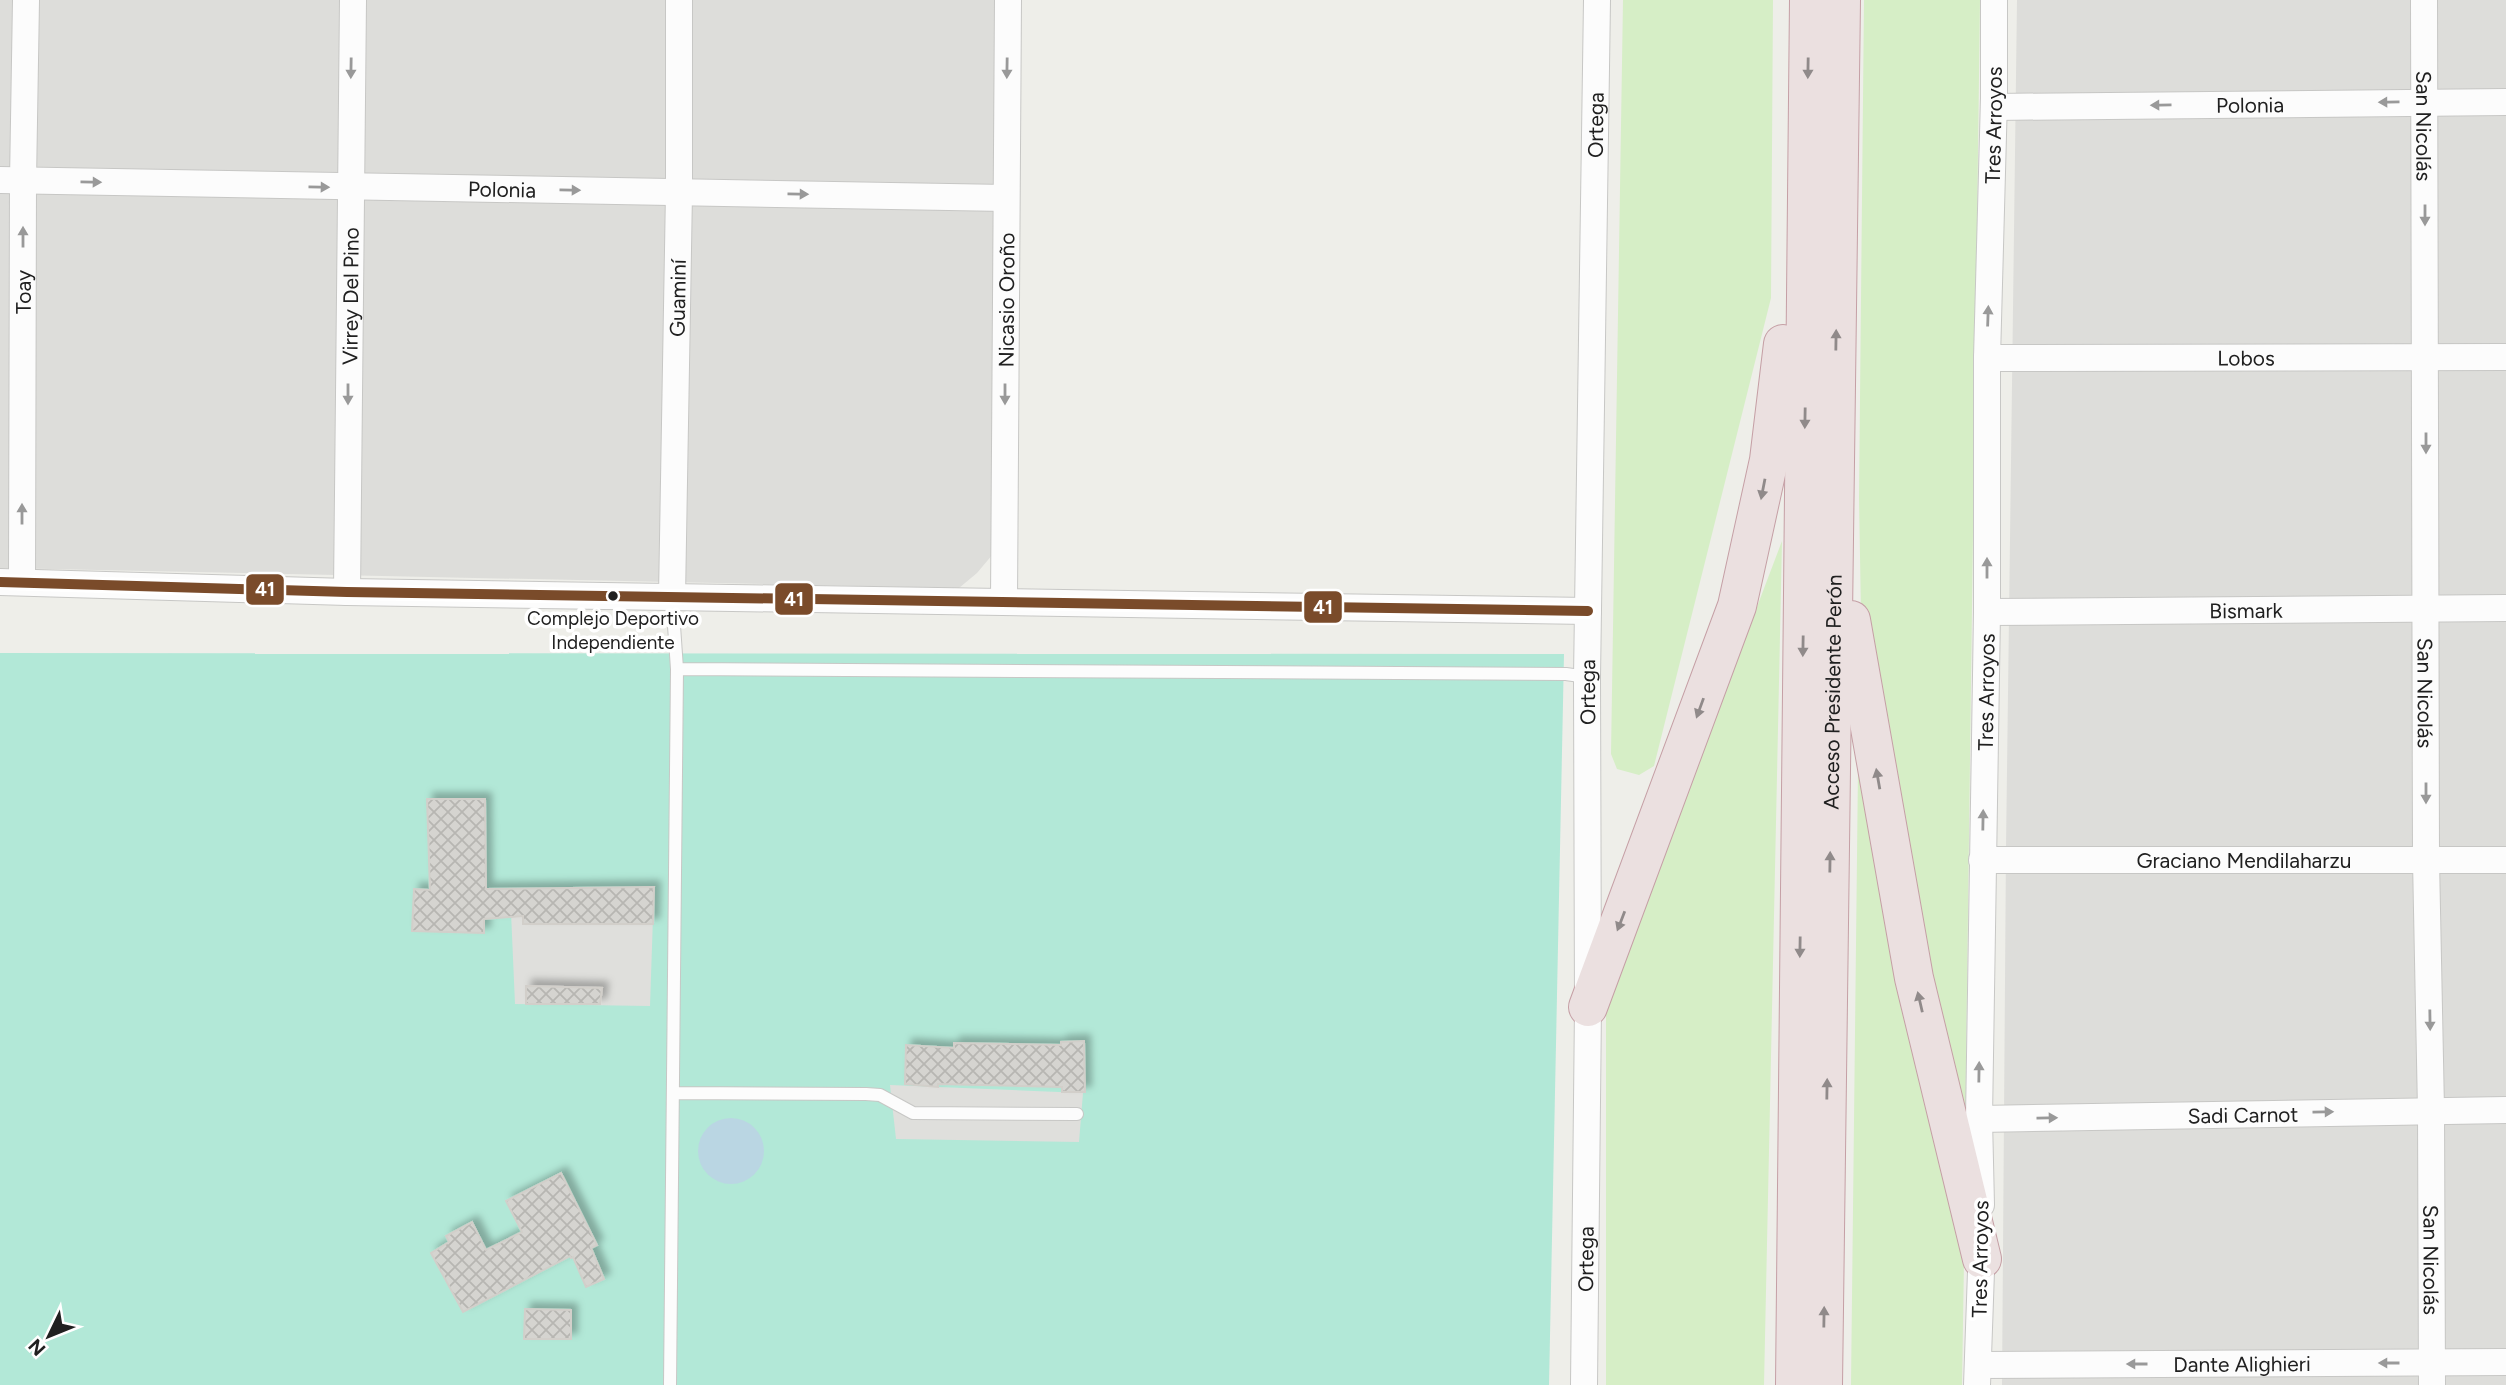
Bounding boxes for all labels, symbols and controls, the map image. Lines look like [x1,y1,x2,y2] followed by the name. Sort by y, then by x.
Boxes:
[346,57,357,79] one-way arrow
[1001,57,1013,79] one-way arrow
[1802,57,1814,79] one-way arrow
[1979,67,2007,184] street label: Tres Arroyos
[2412,71,2437,181] street label: San Nicolás
[1582,92,1608,158] street label: Ortega
[2216,92,2284,117] street label: Polonia
[2378,97,2400,108] one-way arrow
[2150,99,2172,111] one-way arrow
[468,176,536,202] street label: Polonia
[80,177,102,188] one-way arrow
[308,181,330,193] one-way arrow
[560,185,582,196] one-way arrow
[787,188,809,200] one-way arrow
[2419,204,2431,226] one-way arrow
[17,226,29,248] one-way arrow
[337,227,363,365] street label: Virrey Del Pino
[993,233,1019,367] street label: Nicasio Oroño
[664,258,690,337] street label: Guaminí
[10,270,35,314] street label: Toay
[1982,305,1994,327] one-way arrow
[1830,329,1842,351] one-way arrow
[2217,345,2275,370] street label: Lobos
[342,383,354,405] one-way arrow
[999,383,1011,405] one-way arrow
[1799,407,1811,429] one-way arrow
[2420,432,2432,454] one-way arrow
[1758,478,1769,500] one-way arrow
[16,502,28,524] one-way arrow
[1981,557,1993,579] one-way arrow
[245,573,285,606] line badge: 41
[1818,574,1846,810] street label: Acceso Presidente Perón
[255,578,275,601] text: 41
[774,582,814,616] line badge: 41
[784,588,804,611] text: 41
[606,589,620,603] marker: Complejo Deportivo Independiente
[1303,590,1343,624] line badge: 41
[1313,596,1333,619] text: 41
[2209,597,2284,623] street label: Bismark
[527,607,699,654] place label: Complejo Deportivo Independiente
[1972,633,1999,751] street label: Tres Arroyos
[1797,635,1808,657] one-way arrow
[2413,638,2438,748] street label: San Nicolás
[1574,659,1600,725] street label: Ortega
[1695,697,1706,718] one-way arrow
[1872,767,1883,789] one-way arrow
[2420,782,2432,804] one-way arrow
[1977,809,1989,831] one-way arrow
[2137,848,2351,873] street label: Graciano Mendilaharzu
[1824,851,1835,873] one-way arrow
[1615,910,1626,931] one-way arrow
[1794,936,1806,958] one-way arrow
[1914,991,1925,1013] one-way arrow
[2424,1009,2435,1031] one-way arrow
[1974,1061,1985,1083] one-way arrow
[1821,1078,1833,1100] one-way arrow
[2187,1101,2299,1128] street label: Sadi Carnot
[2313,1106,2335,1118] one-way arrow
[2036,1112,2058,1123] one-way arrow
[1966,1200,1994,1318] street label: Tres Arroyos
[2419,1205,2444,1315] street label: San Nicolás
[1572,1226,1598,1292] street label: Ortega
[14,1301,84,1371] north arrow
[1818,1306,1830,1328] one-way arrow
[24,1334,50,1360] text: N
[2173,1351,2311,1376] street label: Dante Alighieri
[2378,1357,2400,1369] one-way arrow
[2126,1358,2148,1370] one-way arrow

